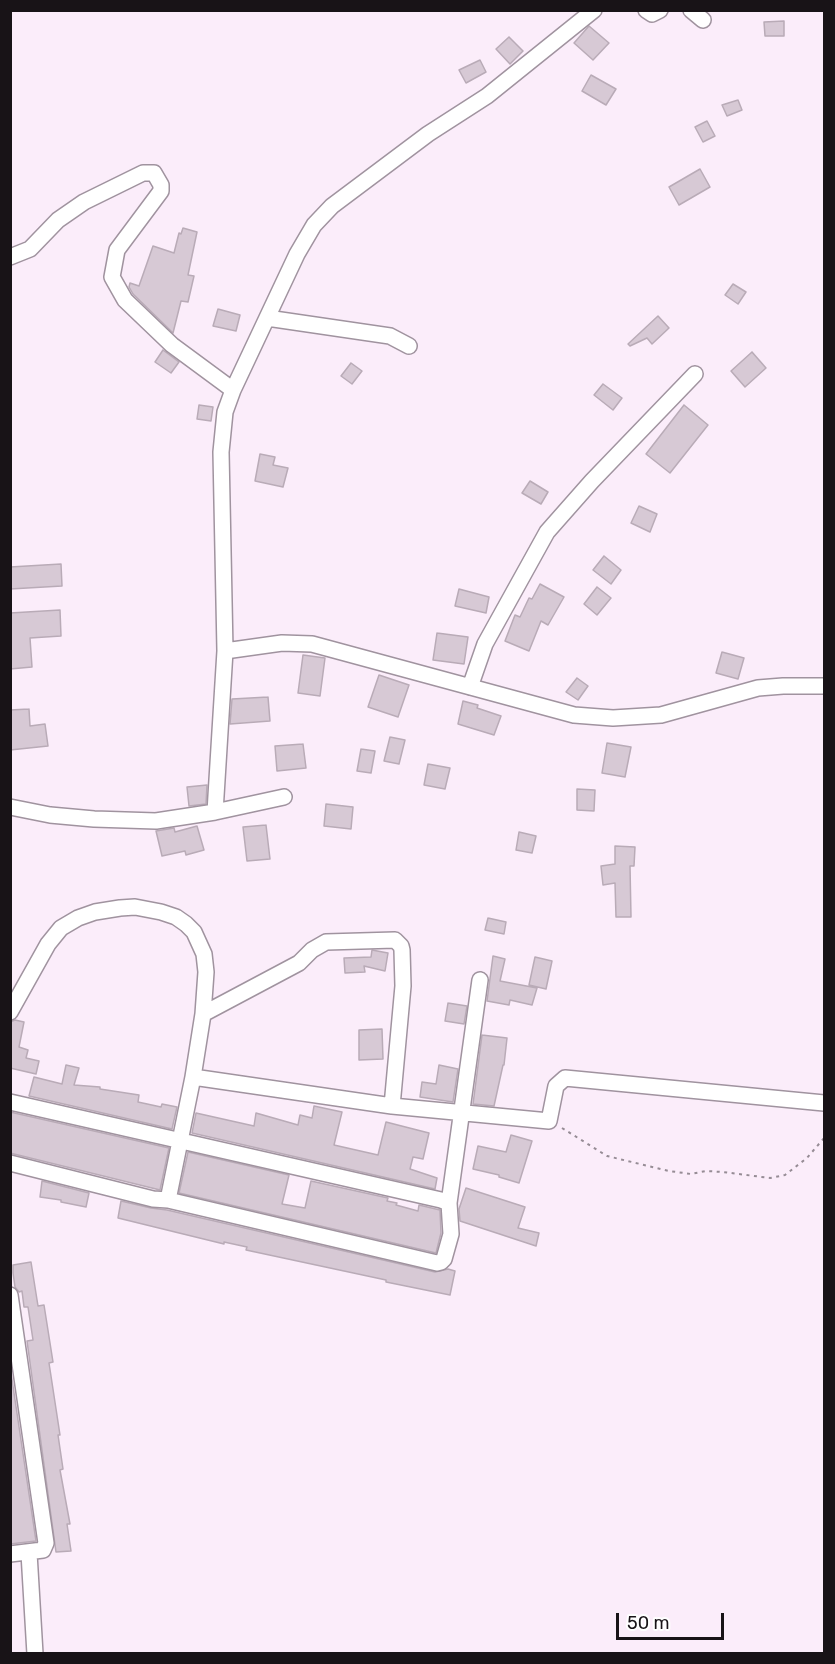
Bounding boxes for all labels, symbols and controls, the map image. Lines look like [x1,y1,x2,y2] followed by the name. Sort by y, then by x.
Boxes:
[619,1601,727,1639] scale bar
[627,1612,670,1634] text: 50 m

